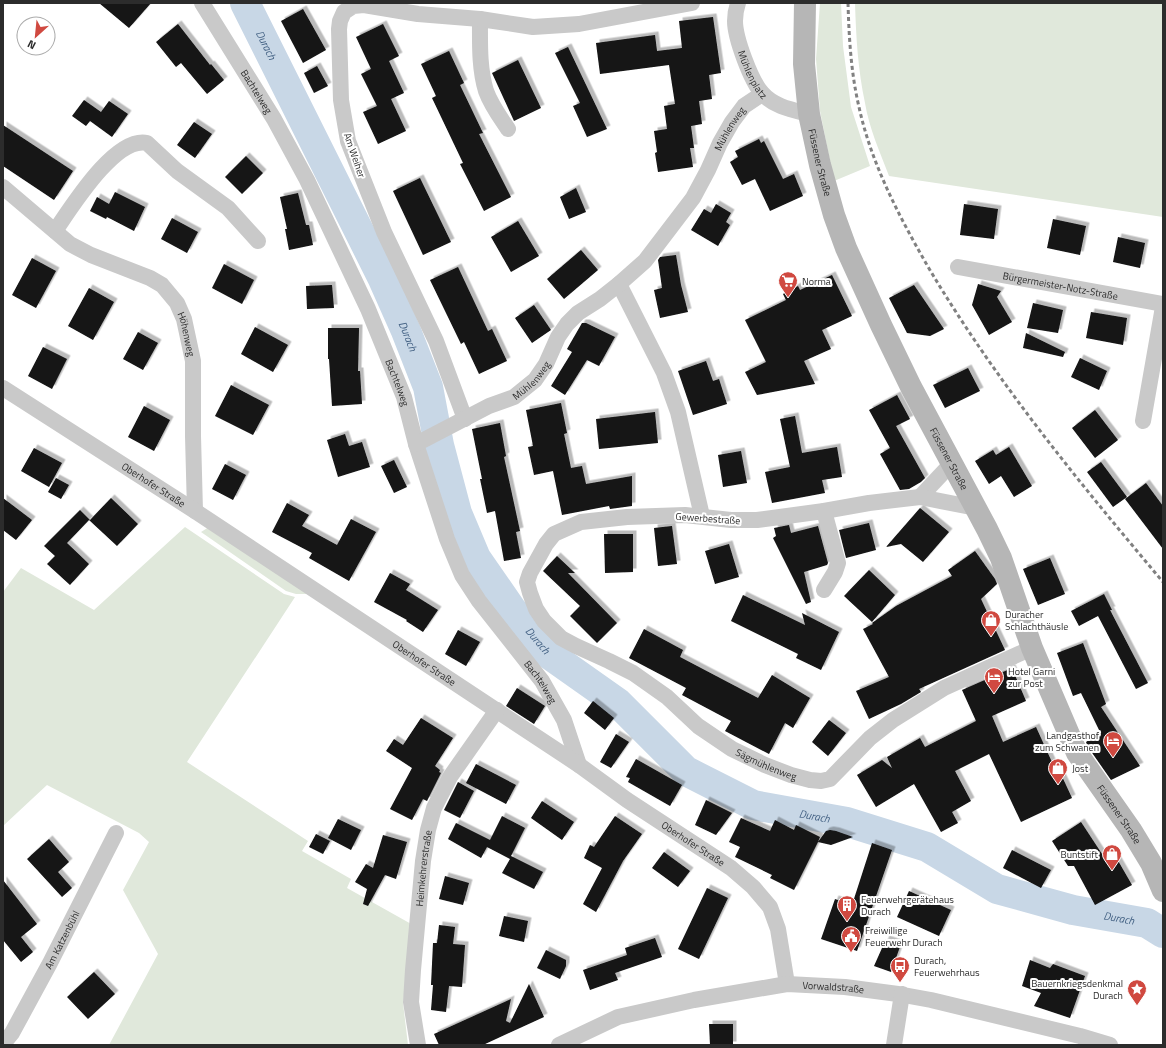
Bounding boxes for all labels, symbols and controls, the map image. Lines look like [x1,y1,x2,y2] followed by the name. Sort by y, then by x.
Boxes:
[16,16,56,56] north arrow
[252,28,280,63] water label: Durach
[24,36,38,54] text: N
[734,48,771,103] street label: Mühlenplatz
[237,67,276,117] street label: Bachtelweg
[711,104,749,153] street label: Mühlenweg
[804,127,835,198] street label: Füssener Straße
[340,131,369,180] street label: Am Weiher
[1001,268,1119,304] street label: Bürgermeister-Notz-Straße
[777,270,799,298] supermarket icon: Norma
[802,274,831,289] place label: Norma
[174,309,199,358] street label: Höhenweg
[395,319,421,354] water label: Durach
[381,357,413,408] street label: Bachtelweg
[509,358,554,404] street label: Mühlenweg
[926,425,972,493] street label: Füssener Straße
[119,459,188,511] street label: Oberhofer Straße
[675,509,741,528] street label: Gewerbestraße
[1005,607,1068,634] place label: Duracher Schlachthäusle
[980,609,1002,637] shop icon: Duracher Schlachthäusle
[522,624,554,658] water label: Durach
[389,637,459,690] street label: Oberhofer Straße
[520,657,560,707] street label: Bachtelweg
[1008,664,1055,691] place label: Hotel Garni zur Post
[983,666,1005,694] hotel icon: Hotel Garni zur Post
[1035,728,1100,755] place label: Landgasthof zum Schwanen
[1102,730,1124,758] hotel icon: Landgasthof zum Schwanen
[733,745,798,784] street label: Sägmühlenweg
[1047,757,1069,785] shop icon: Jost
[1072,761,1089,776] place label: Jost
[1093,782,1145,847] street label: Füssener Straße
[798,805,832,827] water label: Durach
[658,817,728,870] street label: Oberhofer Straße
[412,829,436,907] street label: Heimkehrerstraße
[1101,843,1123,871] shop icon: Buntstift
[1061,847,1098,862] place label: Buntstift
[861,892,954,919] place label: Feuerwehrgerätehaus Durach
[836,894,858,922] building icon: Feuerwehrgerätehaus Durach
[41,908,83,972] street label: Am Katzenbühl
[1102,908,1136,929] water label: Durach
[865,923,943,950] place label: Freiwillige Feuerwehr Durach
[840,925,862,953] public building icon: Freiwillige Feuerwehr Durach
[914,953,980,980] place label: Durach, Feuerwehrhaus
[889,955,911,983] bus stop icon: Durach, Feuerwehrhaus
[1031,976,1123,1003] place label: Bauernkriegsdenkmal Durach
[802,978,865,997] street label: Vorwaldstraße
[1126,978,1148,1006] place icon: Bauernkriegsdenkmal Durach

